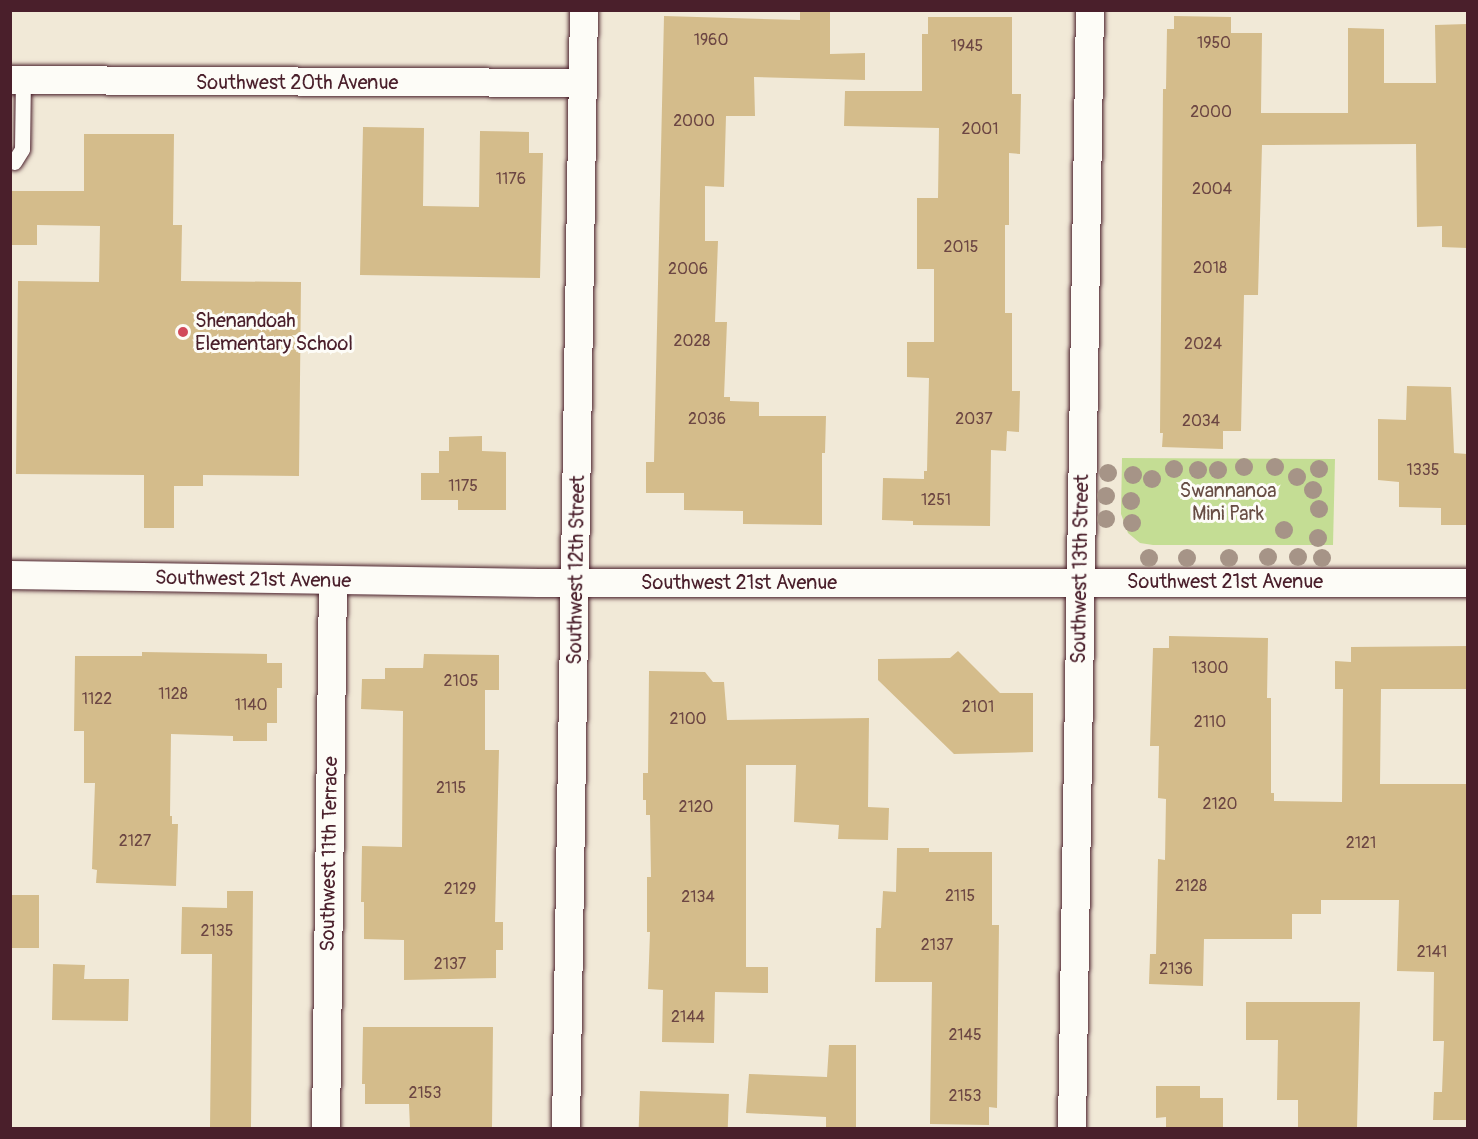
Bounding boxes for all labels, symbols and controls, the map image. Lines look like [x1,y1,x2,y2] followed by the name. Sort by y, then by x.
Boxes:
[694,30,728,50] house number: 1960
[1197,33,1231,53] house number: 1950
[951,36,983,56] house number: 1945
[196,70,398,94] street label: Southwest 20th Avenue
[1190,102,1232,122] house number: 2000
[673,111,715,131] house number: 2000
[961,119,999,139] house number: 2001
[496,169,526,189] house number: 1176
[1192,179,1232,199] house number: 2004
[944,237,978,257] house number: 2015
[1193,258,1227,278] house number: 2018
[668,259,708,279] house number: 2006
[195,308,353,355] place label: Shenandoah Elementary School
[176,325,190,339] marker: Shenandoah Elementary School
[674,331,710,351] house number: 2028
[1184,334,1222,354] house number: 2024
[688,409,726,429] house number: 2036
[955,409,993,429] house number: 2037
[1182,411,1220,431] house number: 2034
[1407,460,1439,480] house number: 1335
[1066,474,1094,664] street label: Southwest 13th Street
[562,475,590,665] street label: Southwest 12th Street
[448,476,478,496] house number: 1175
[1180,478,1276,525] park label: Swannanoa Mini Park
[921,490,951,510] house number: 1251
[155,565,351,593] street label: Southwest 21st Avenue
[1127,569,1323,593] street label: Southwest 21st Avenue
[641,570,837,594] street label: Southwest 21st Avenue
[1191,658,1229,678] house number: 1300
[444,671,478,691] house number: 2105
[158,684,188,704] house number: 1128
[82,689,112,709] house number: 1122
[235,695,267,715] house number: 1140
[962,697,994,717] house number: 2101
[669,709,707,729] house number: 2100
[1194,712,1226,732] house number: 2110
[315,756,343,952] street label: Southwest 11th Terrace
[436,778,466,798] house number: 2115
[1202,794,1238,814] house number: 2120
[678,797,714,817] house number: 2120
[119,831,151,851] house number: 2127
[1346,833,1376,853] house number: 2121
[1175,876,1207,896] house number: 2128
[444,879,476,899] house number: 2129
[945,886,975,906] house number: 2115
[681,887,715,907] house number: 2134
[201,921,233,941] house number: 2135
[921,935,953,955] house number: 2137
[1417,942,1447,962] house number: 2141
[434,954,466,974] house number: 2137
[1159,959,1193,979] house number: 2136
[671,1007,705,1027] house number: 2144
[948,1025,982,1045] house number: 2145
[409,1083,441,1103] house number: 2153
[949,1086,981,1106] house number: 2153

